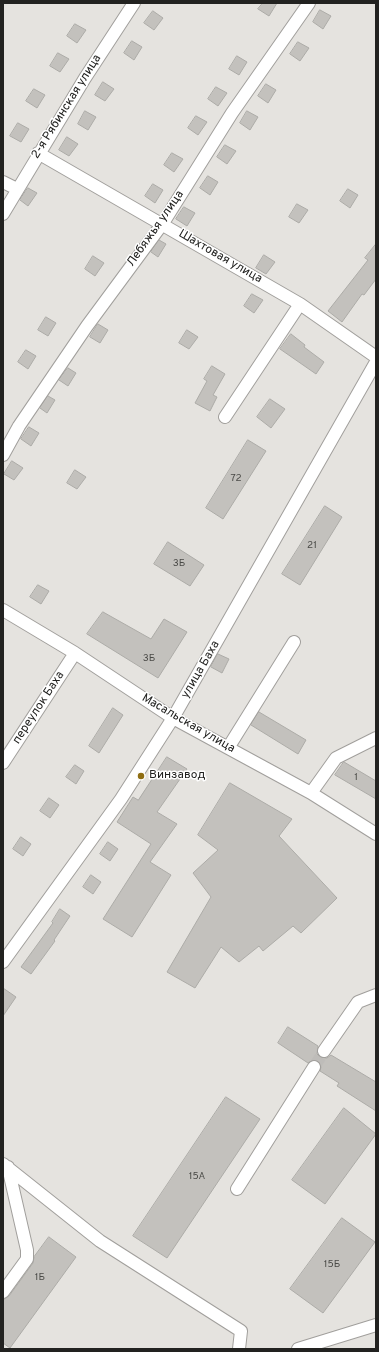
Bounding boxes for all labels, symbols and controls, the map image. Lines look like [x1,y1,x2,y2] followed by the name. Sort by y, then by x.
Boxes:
[29,52,105,162] street label: 2-я Рябинская улица
[124,188,188,270] street label: Лебяжья улица
[175,227,265,287] street label: Шахтовая улица
[230,473,242,485] house number: 72
[307,540,317,552] house number: 21
[173,558,185,570] house number: 3Б
[179,639,223,701] street label: улица Баха
[143,653,155,665] house number: 3Б
[10,669,68,747] street label: переулок Баха
[139,691,237,757] street label: Масальская улица
[149,769,205,783] place label: Винзавод
[136,771,146,781] marker: Винзавод
[354,772,358,784] house number: 1
[189,1171,205,1183] house number: 15А
[324,1259,340,1271] house number: 15Б
[35,1272,45,1284] house number: 1Б

